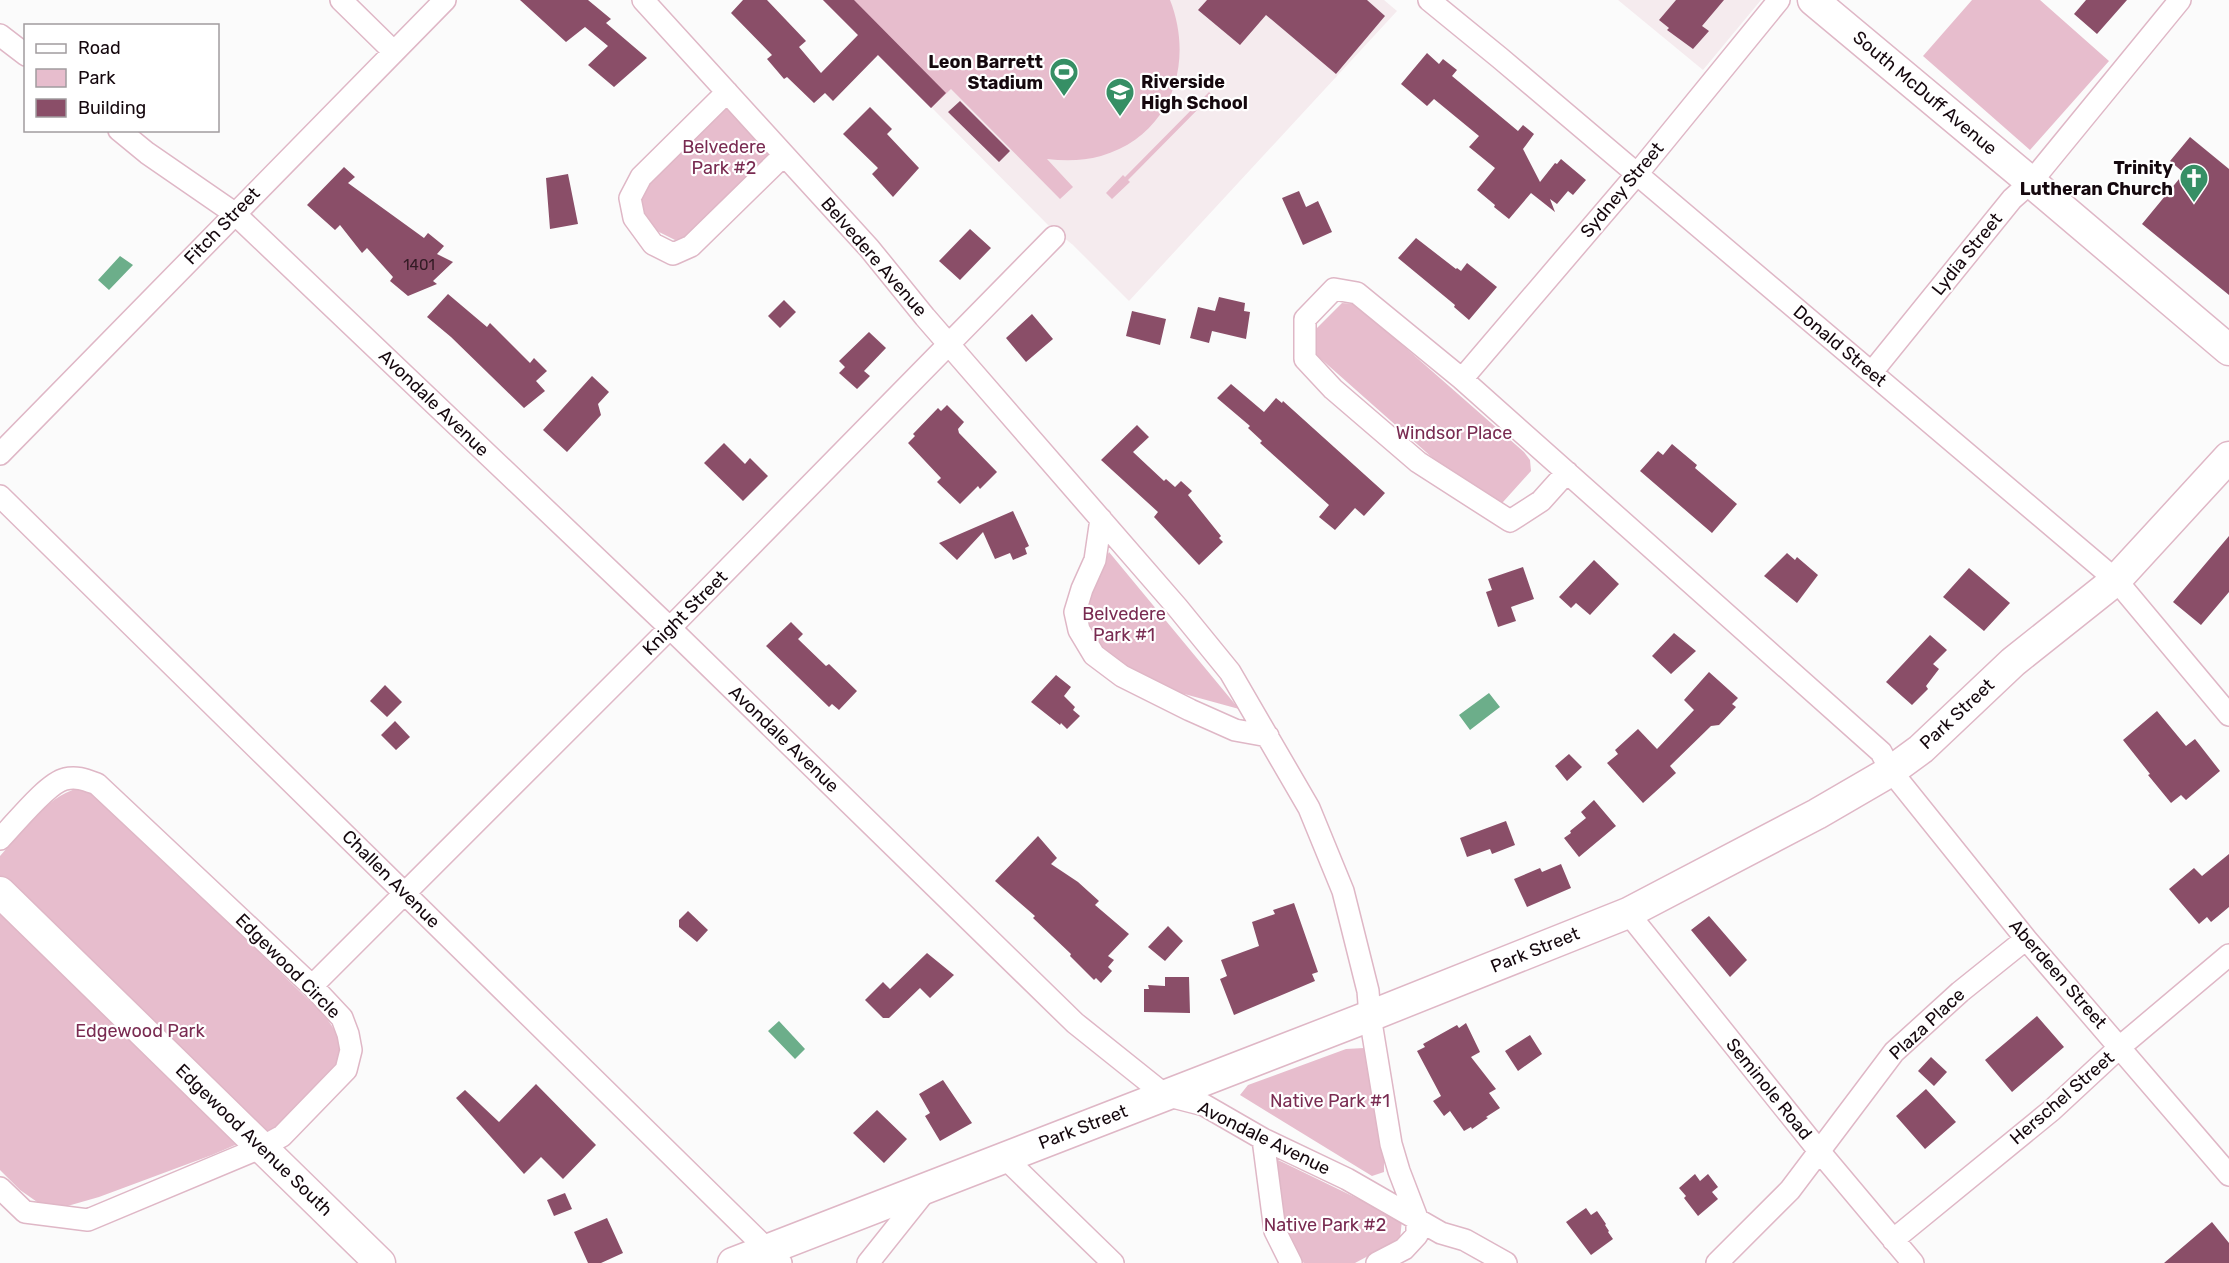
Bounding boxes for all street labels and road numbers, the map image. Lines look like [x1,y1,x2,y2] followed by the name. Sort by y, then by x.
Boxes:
[1849,26,2001,160] street label: South McDuff Avenue
[1576,138,1668,242] street label: Sydney Street
[180,183,264,269] street label: Fitch Street
[816,193,932,321] street label: Belvedere Avenue
[1927,208,2007,300] street label: Lydia Street
[1789,301,1891,391] street label: Donald Street
[374,345,494,461] street label: Avondale Avenue
[638,566,732,660] street label: Knight Street
[1915,674,1999,754] street label: Park Street
[724,681,844,797] street label: Avondale Avenue
[337,825,445,933] street label: Challen Avenue
[231,909,345,1023] street label: Edgewood Circle
[2005,915,2111,1033] street label: Aberdeen Street
[1487,922,1583,978] street label: Park Street
[1885,983,1969,1065] street label: Plaza Place
[1721,1034,1817,1144] street label: Seminole Road
[2005,1047,2119,1149] street label: Herschel Street
[171,1059,337,1221] street label: Edgewood Avenue South
[1194,1096,1334,1180] street label: Avondale Avenue
[1035,1100,1131,1154] street label: Park Street

